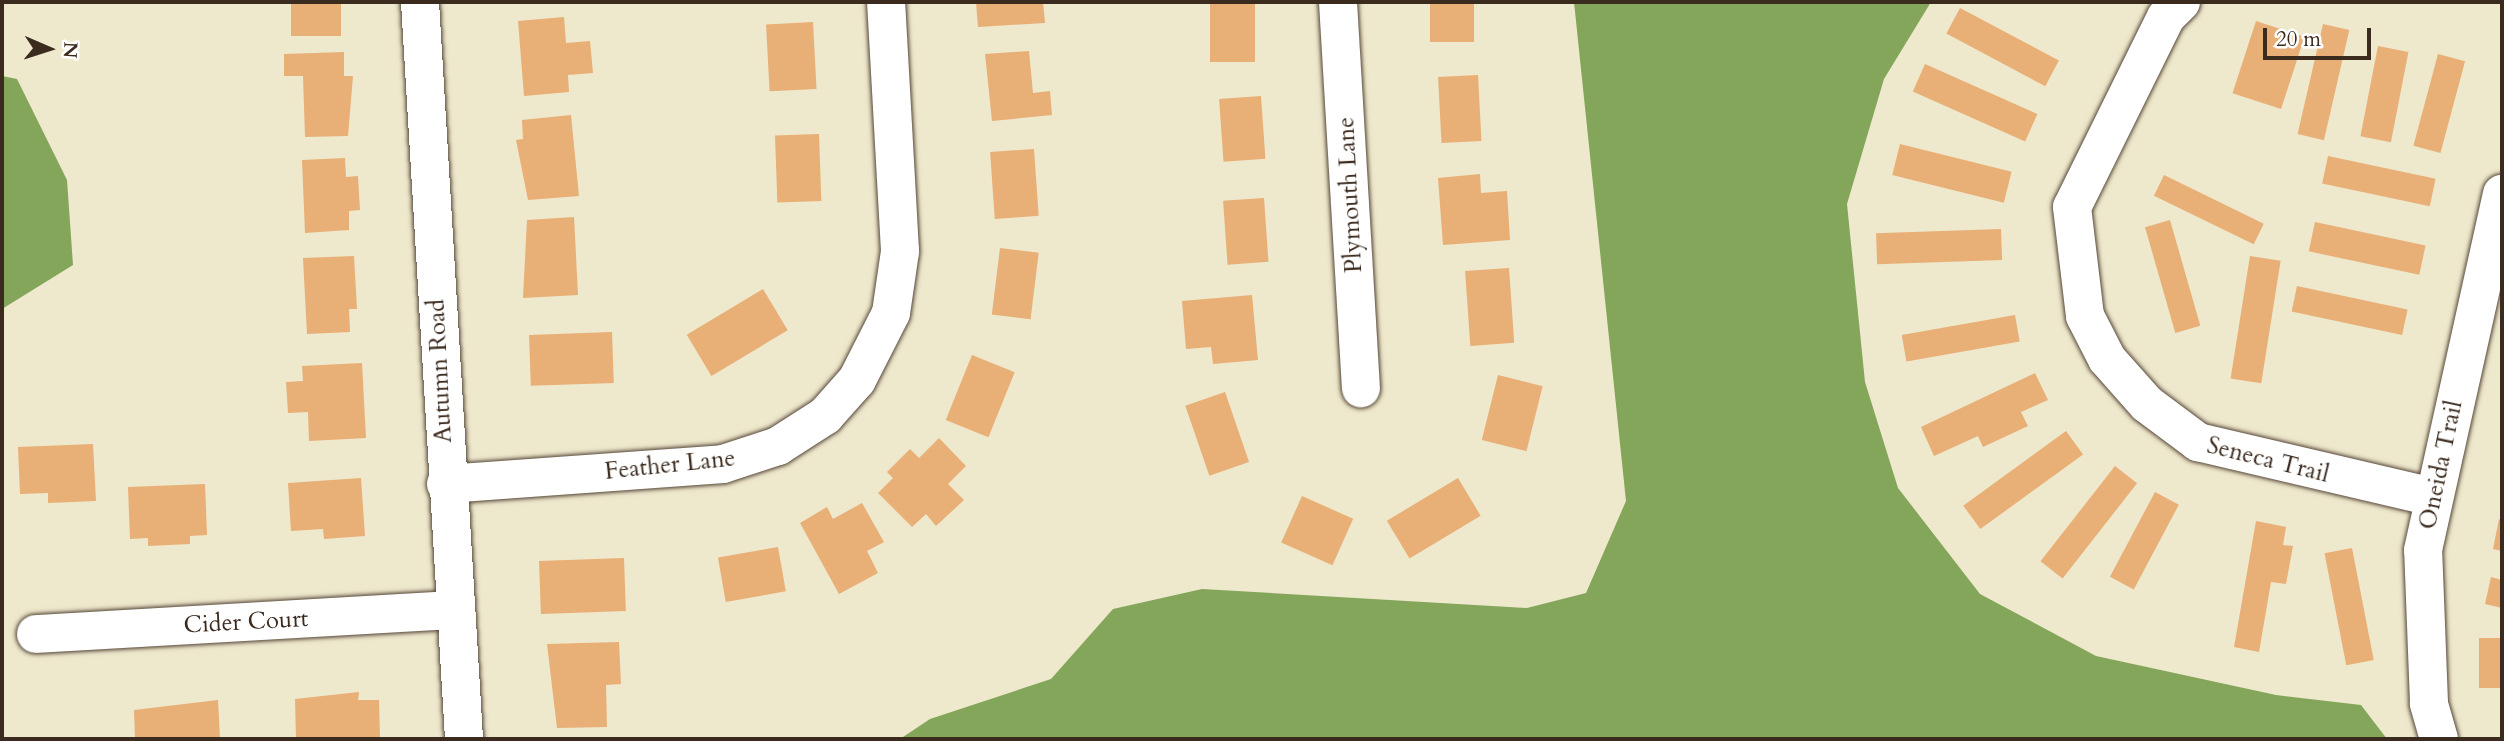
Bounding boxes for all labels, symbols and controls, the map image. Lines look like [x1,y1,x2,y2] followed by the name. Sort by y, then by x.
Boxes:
[14,14,84,84] north arrow
[2266,14,2374,58] scale bar
[2276,25,2321,54] text: 20 m
[57,41,83,59] text: N
[1332,116,1368,274] street label: Plymouth Lane
[422,298,458,444] street label: Autumn Road
[2413,398,2469,532] street label: Oneida Trail
[2204,431,2332,489] street label: Seneca Trail
[603,444,737,486] street label: Feather Lane
[183,604,309,640] street label: Cider Court

